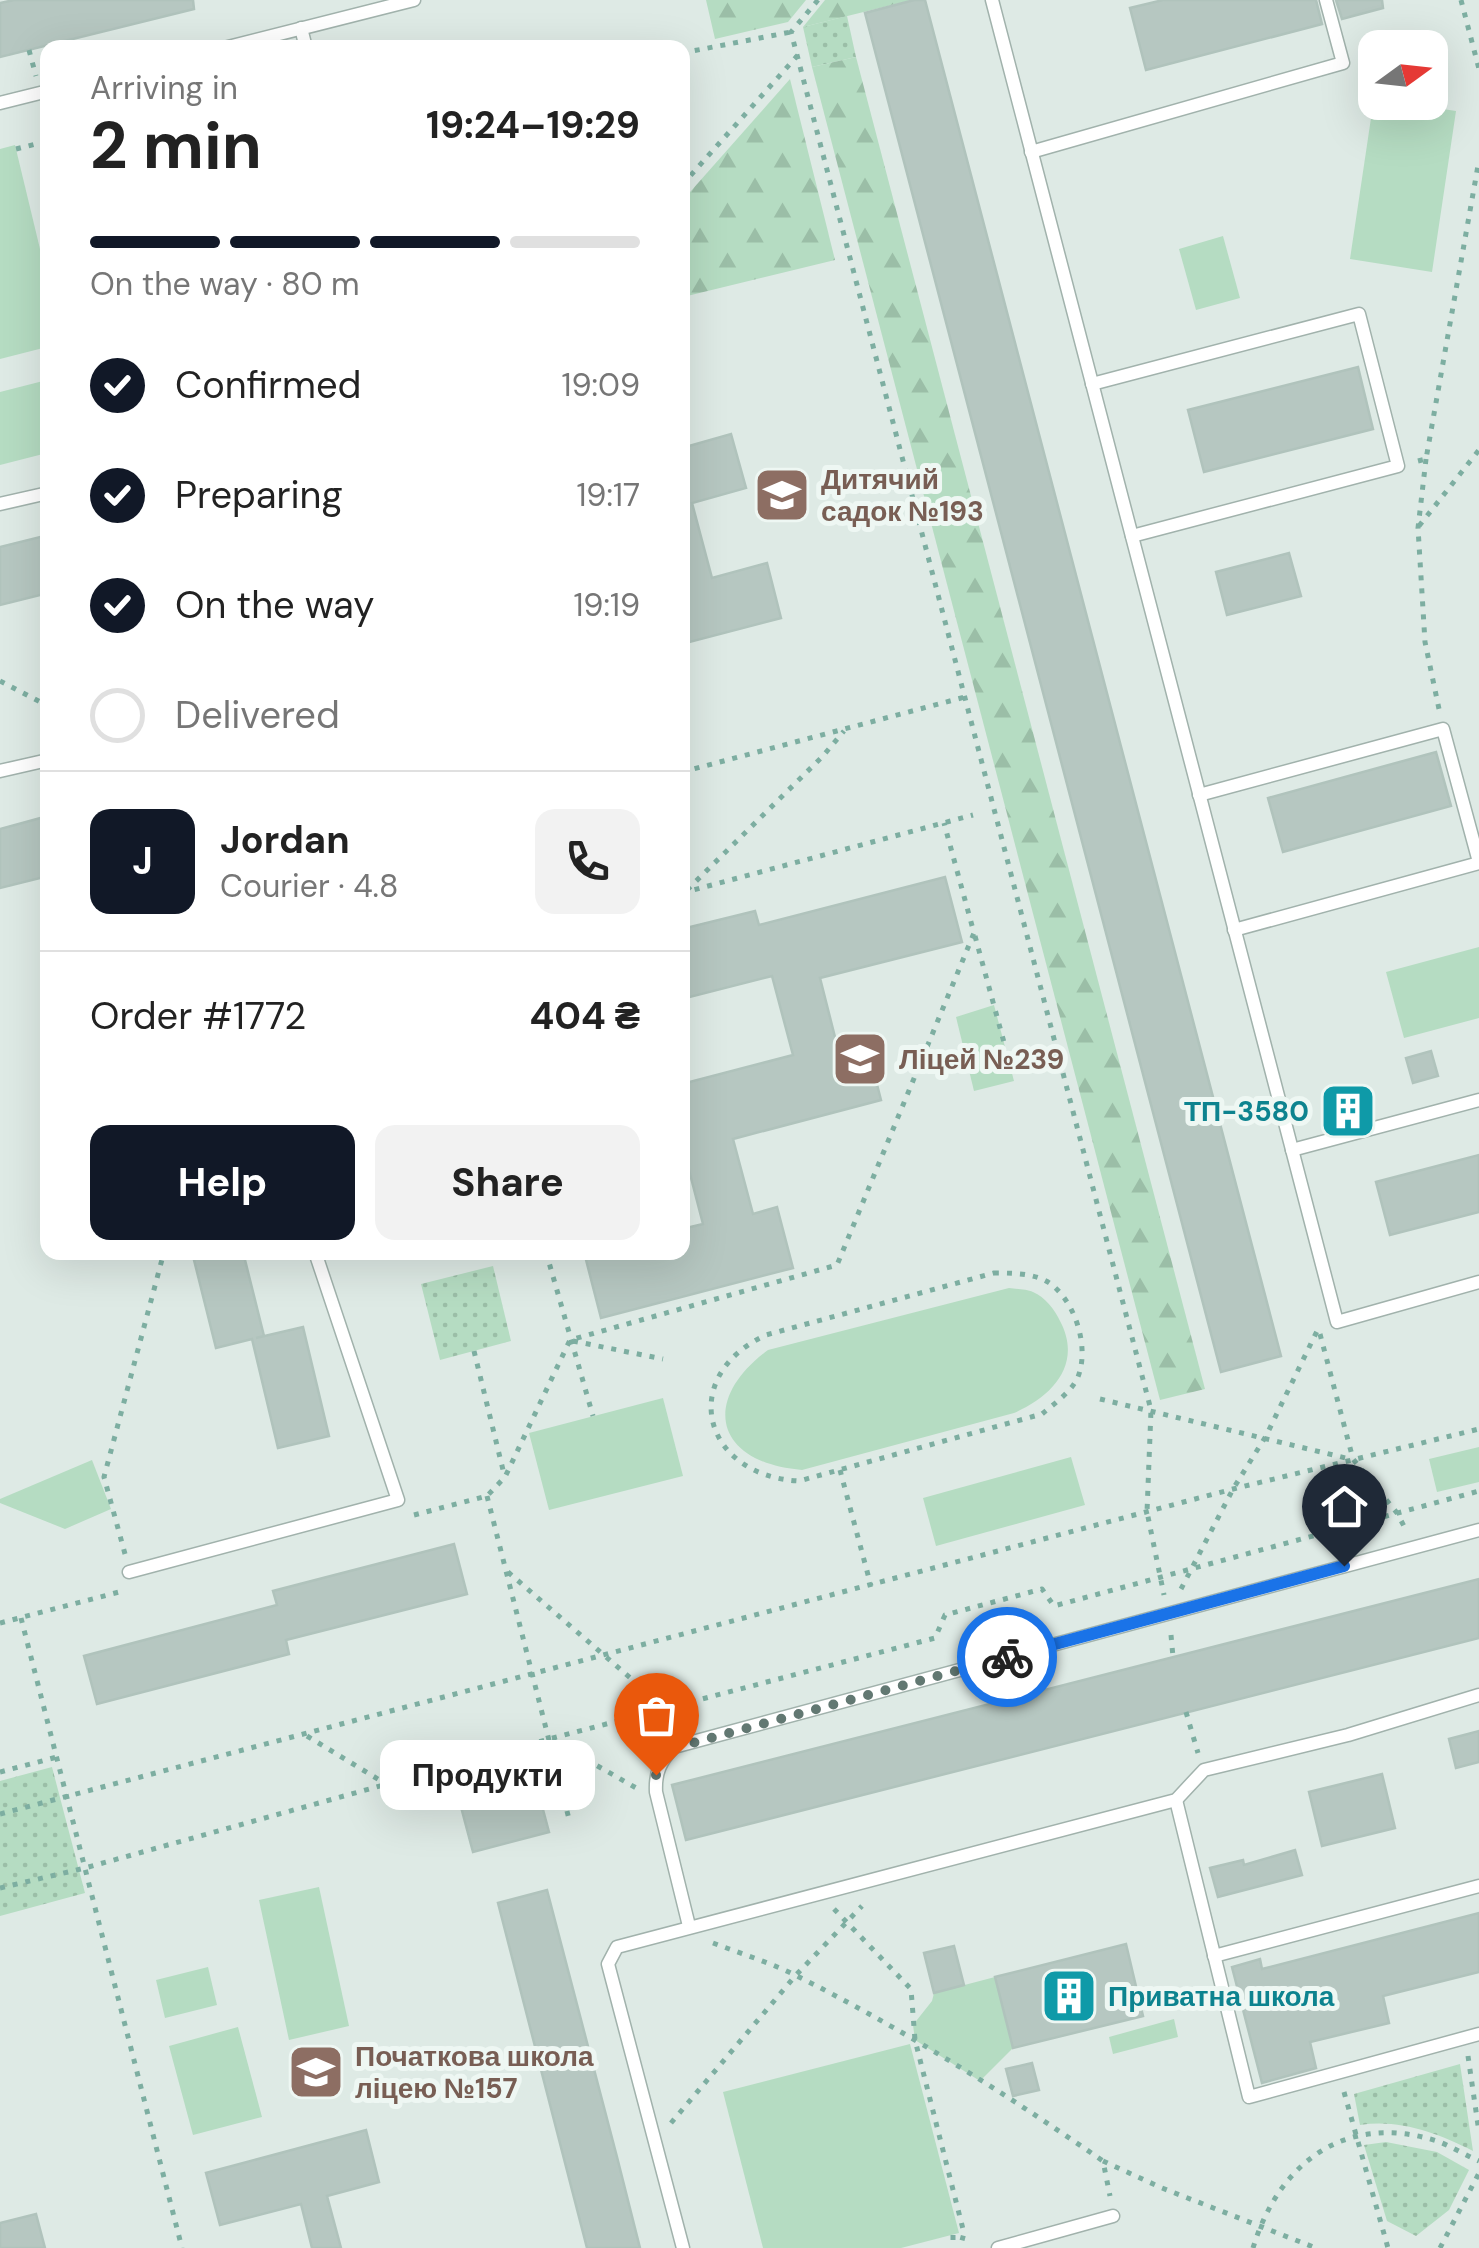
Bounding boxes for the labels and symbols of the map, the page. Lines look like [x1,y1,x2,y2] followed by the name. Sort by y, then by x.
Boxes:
[1358,30,1448,120] north arrow
[821,461,984,530] place label: Дитячий садок №193
[752,465,812,525] school or university icon: Дитячий садок №193
[830,1029,890,1089] school or university icon: Ліцей №239
[899,1041,1064,1078] place label: Ліцей №239
[1318,1081,1378,1141] building icon: ТП-3580
[1184,1093,1309,1130] place label: ТП-3580
[1302,1464,1387,1567] pin
[957,1607,1057,1707] courier
[614,1673,699,1776] pin
[381,1740,596,1810] callout: Продукти
[1039,1966,1099,2026] building icon: Приватна школа
[1108,1978,1335,2015] place label: Приватна школа
[355,2038,594,2107] place label: Початкова школа ліцею №157
[286,2042,346,2102] school or university icon: Початкова школа ліцею №157

